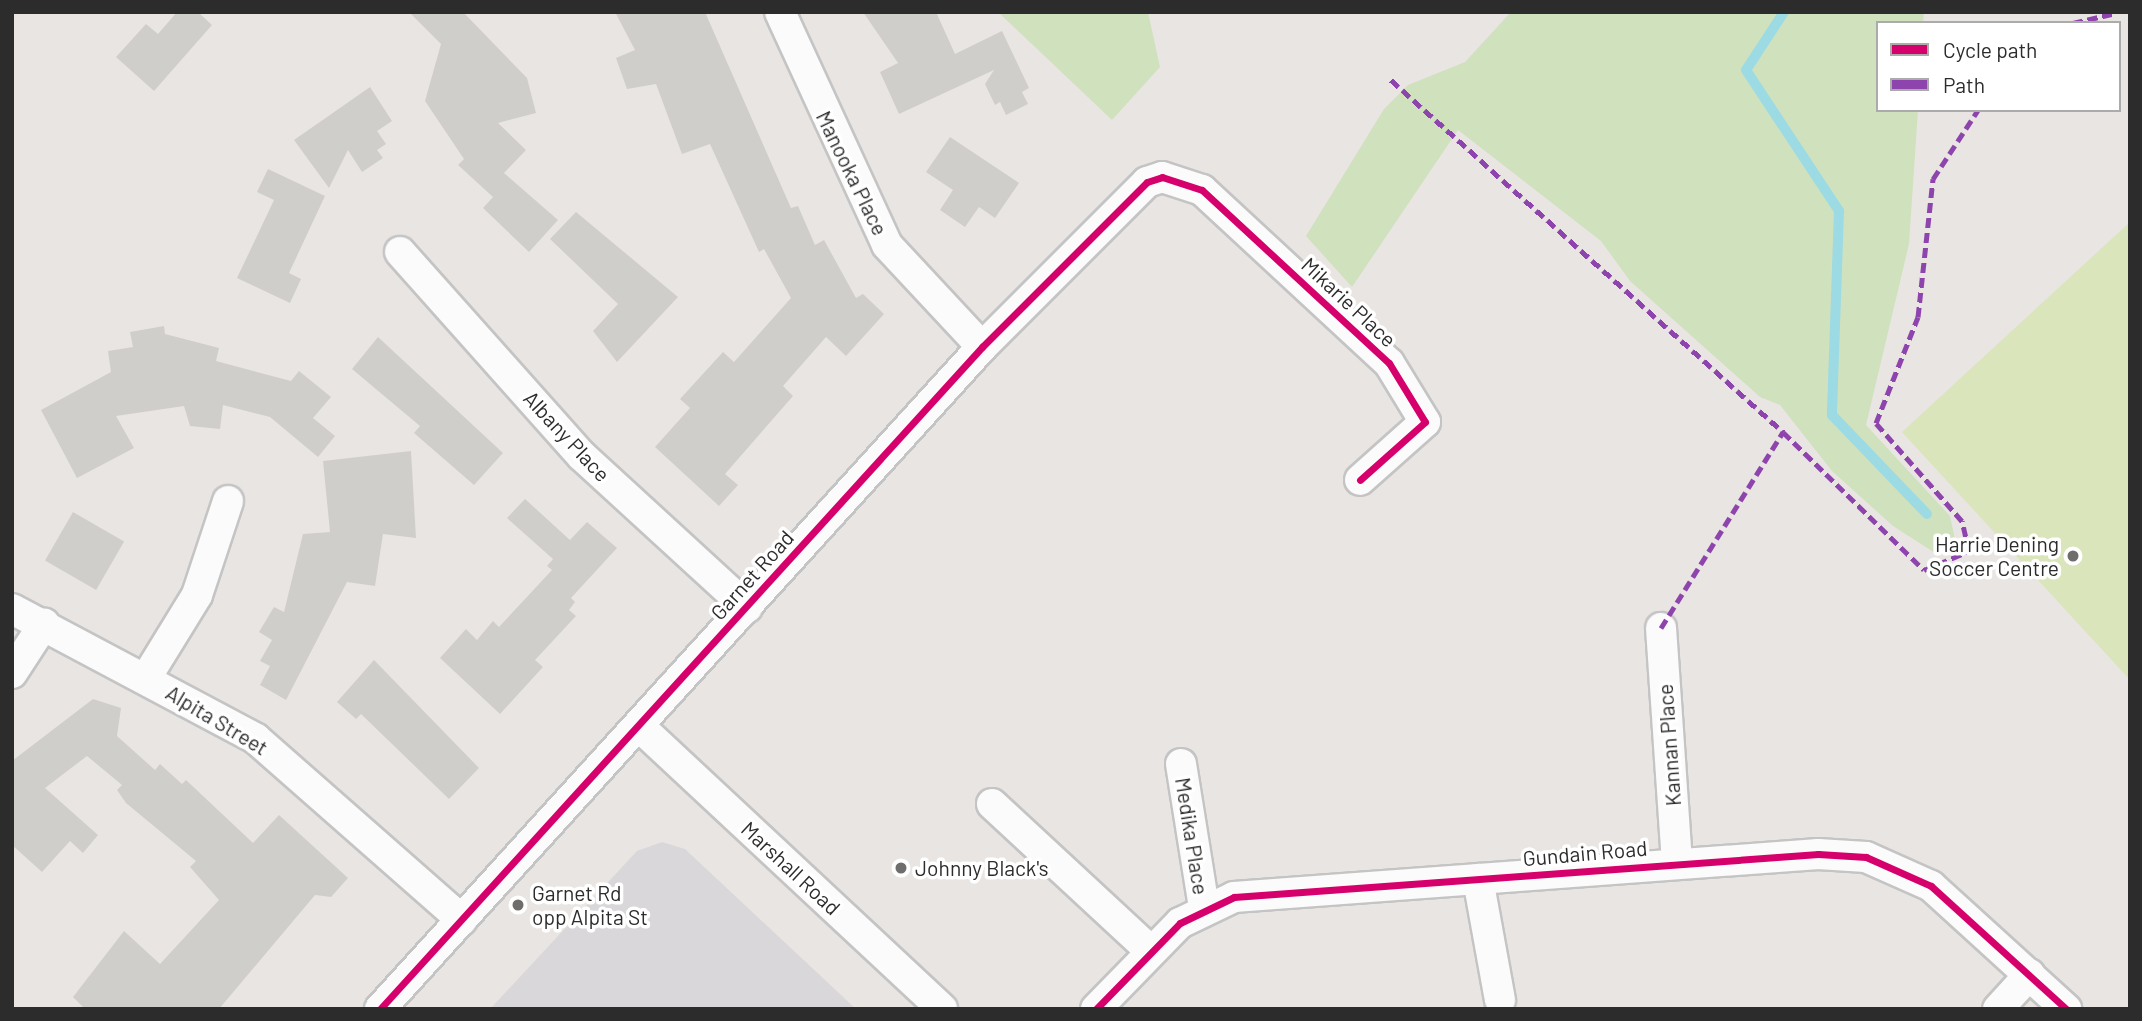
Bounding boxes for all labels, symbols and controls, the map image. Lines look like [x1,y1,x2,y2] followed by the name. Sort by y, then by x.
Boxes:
[1876,21,2121,112] legend
[1943,37,2037,62] text: Cycle path
[1943,72,1985,97] text: Path
[811,107,893,239] street label: Manooka Place
[1297,252,1401,352] street label: Mikarie Place
[519,385,615,487] street label: Albany Place
[705,525,799,625] street label: Garnet Road
[1929,531,2059,581] place label: Harrie Dening Soccer Centre
[2065,548,2081,564] marker: Harrie Dening Soccer Centre
[161,680,273,760] street label: Alpita Street
[1652,683,1686,807] street label: Kannan Place
[1170,776,1214,896] street label: Medika Place
[736,816,846,920] street label: Marshall Road
[1522,835,1648,871] street label: Gundain Road
[915,855,1049,881] place label: Johnny Black's
[893,860,909,876] marker: Johnny Black's
[532,880,648,930] place label: Garnet Rd opp Alpita St
[510,897,526,913] marker: Garnet Rd opp Alpita St

